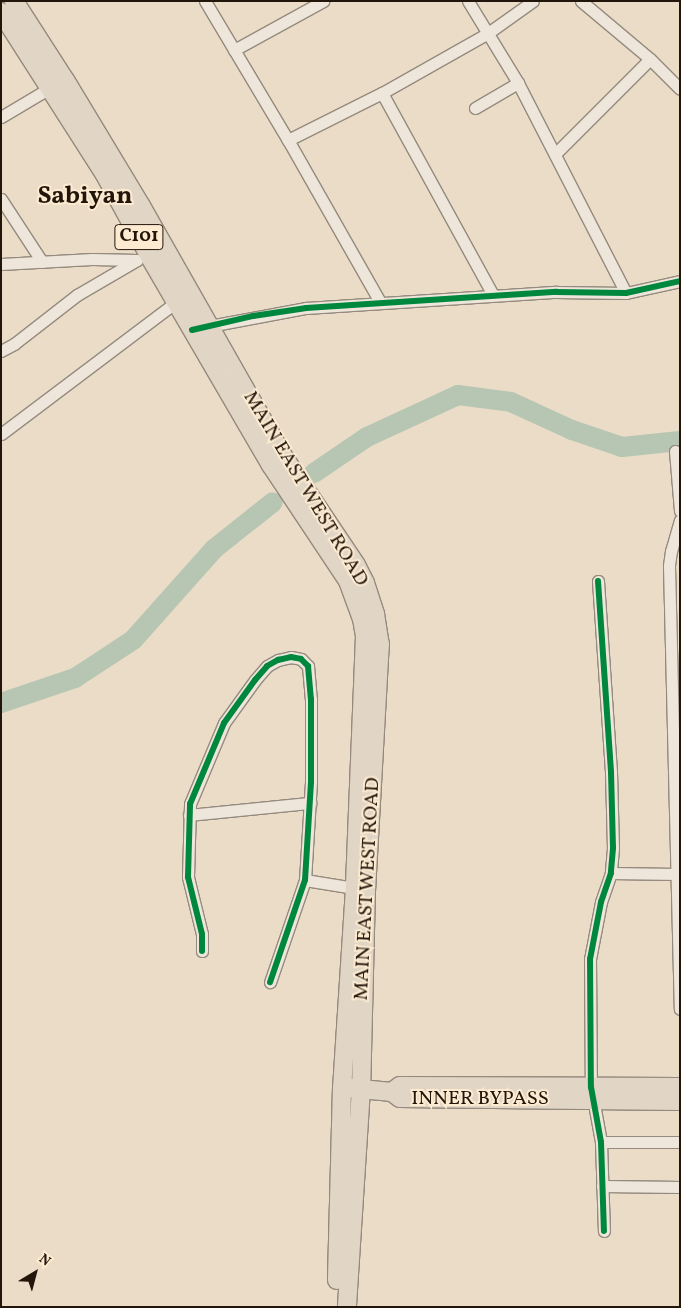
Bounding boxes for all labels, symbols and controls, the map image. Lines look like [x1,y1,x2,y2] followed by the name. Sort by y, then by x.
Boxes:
[37,182,133,212] district label: Sabiyan
[114,220,164,253] road number: C101
[237,386,373,592] street label: MAIN EAST WEST ROAD
[350,776,386,1002] street label: MAIN EAST WEST ROAD
[411,1087,549,1111] street label: INNER BYPASS
[10,1248,60,1298] north arrow
[35,1250,54,1271] text: N

